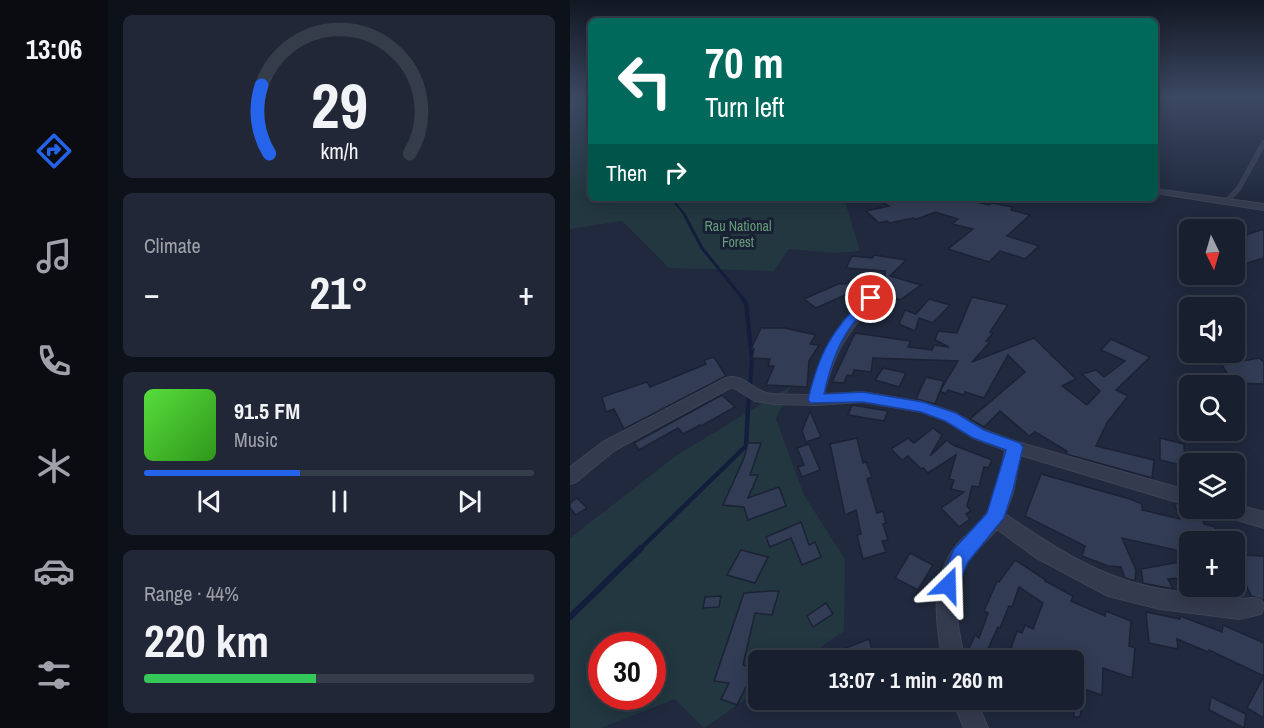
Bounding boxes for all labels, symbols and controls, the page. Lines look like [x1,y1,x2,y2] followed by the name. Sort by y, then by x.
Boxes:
[26,31,82,67] text: 13:06
[705,35,784,91] text: 70 m
[606,42,684,120] icon: left
[311,63,367,147] text: 29
[705,89,784,125] text: Turn left
[33,130,75,172] icon: directions
[320,137,358,166] text: km/h
[659,156,692,189] icon: right
[606,158,647,188] text: Then
[704,217,772,251] park label: Rau National Forest
[1179,219,1245,285] north arrow
[1179,219,1245,597] map controls
[144,232,201,259] text: Climate
[33,235,75,277] icon: music
[309,262,369,323] text: 21°
[144,271,160,315] text: −
[518,271,534,315] text: +
[845,272,896,323] pin
[854,281,887,314] icon: arrive
[1179,297,1245,363] button: sound
[33,340,75,382] icon: phone
[1179,375,1245,441] button: search
[234,396,300,426] text: 91.5 FM
[234,426,278,453] text: Music
[33,445,75,487] icon: climate
[1179,453,1245,519] button: layers
[193,485,226,518] icon: previous
[323,485,356,518] icon: pause
[453,485,486,518] icon: next
[1179,531,1245,597] button: +
[33,550,75,592] icon: car
[916,553,980,617] position arrow
[144,580,239,607] text: Range · 44%
[144,610,269,671] text: 220 km
[588,632,666,710] speed limit sign: 30
[33,654,75,696] icon: filters
[829,665,1003,695] text: 13:07 · 1 min · 260 m

